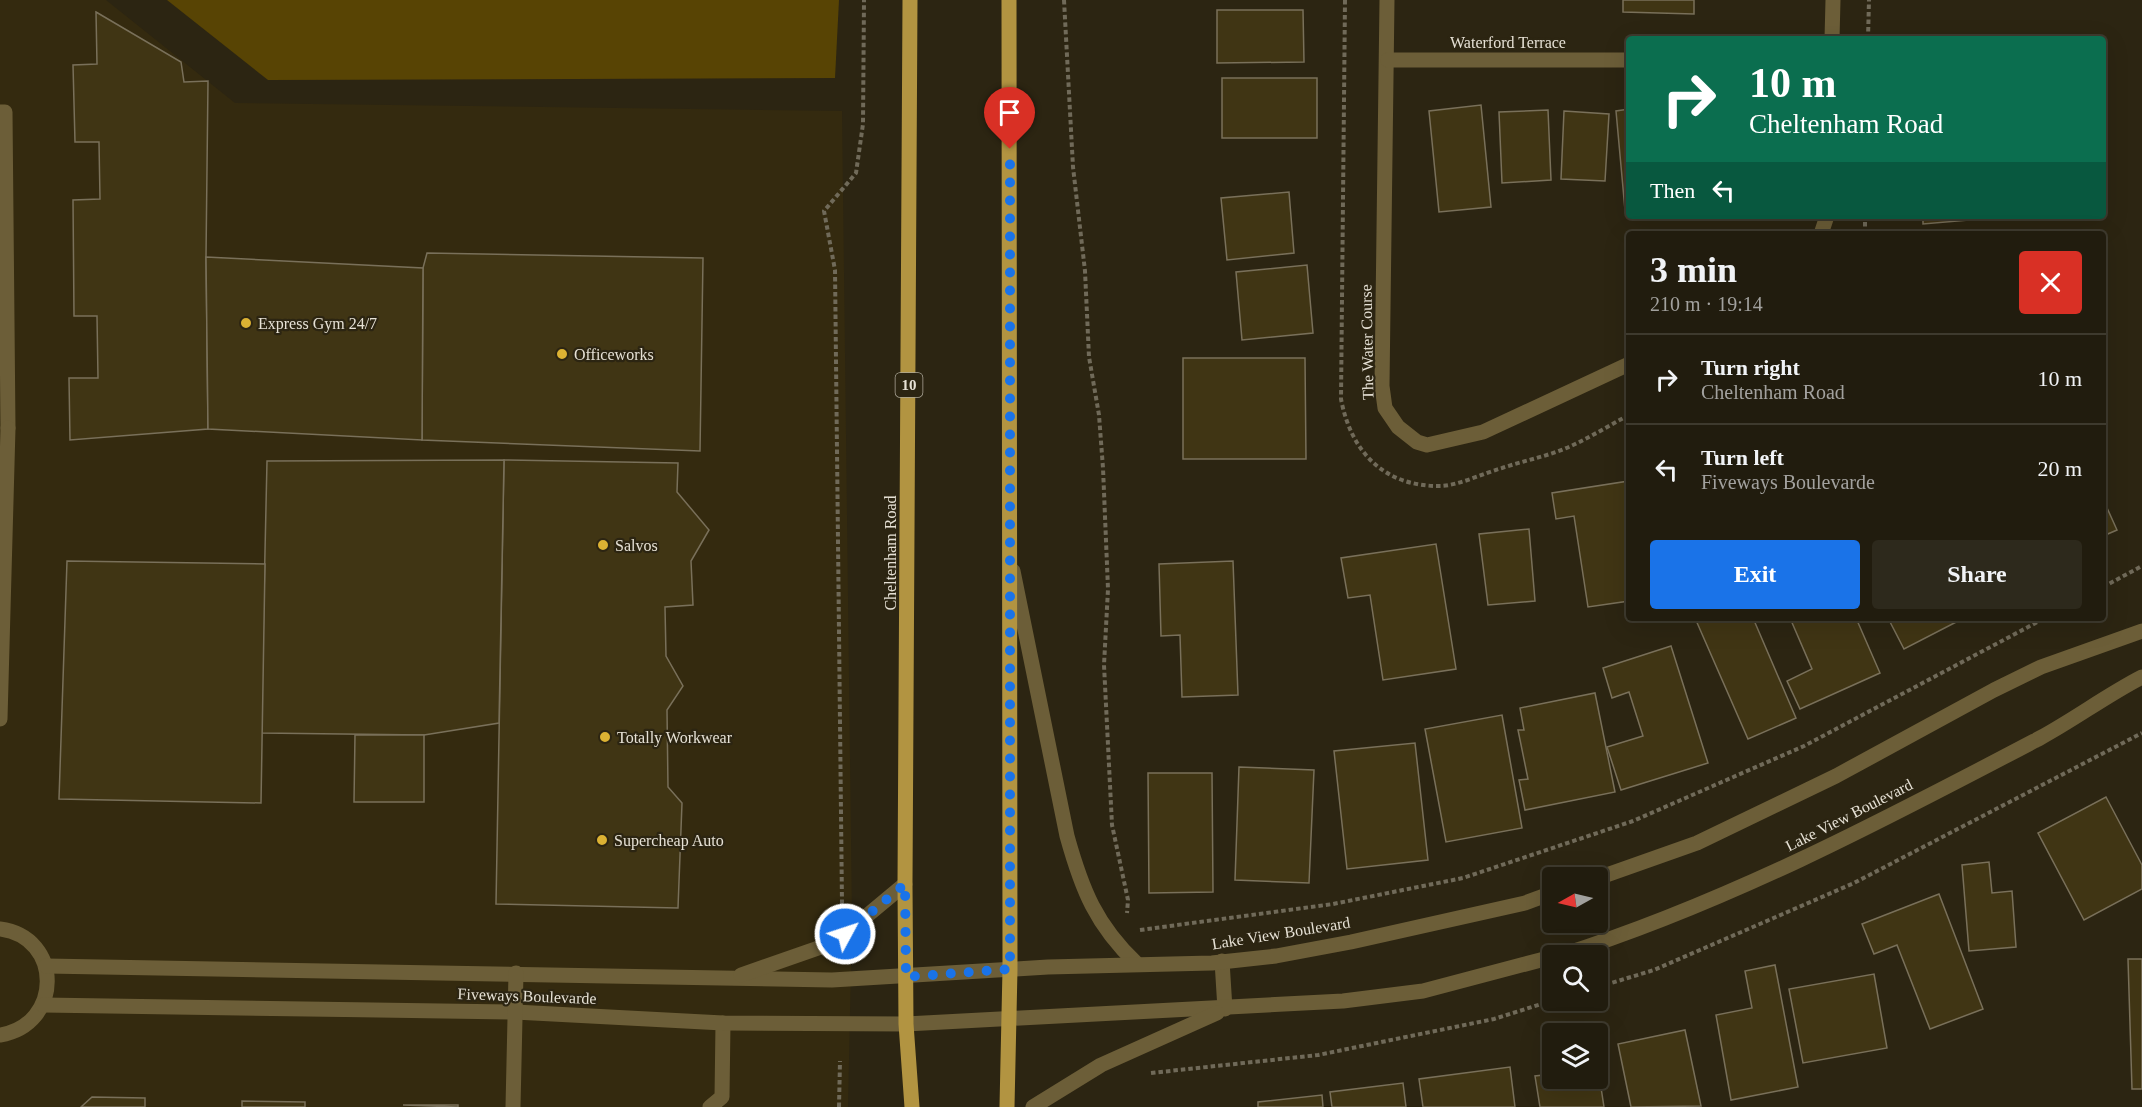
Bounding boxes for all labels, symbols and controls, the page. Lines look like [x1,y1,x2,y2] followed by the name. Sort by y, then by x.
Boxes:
[1450,34,1566,51] street label: Waterford Terrace
[1650,60,1728,138] icon: right
[1749,60,1837,106] text: 10 m
[984,87,1035,149] pin
[993,96,1026,129] icon: arrive
[1749,109,1943,139] text: Cheltenham Road
[1707,174,1740,207] icon: left
[1650,178,1695,203] text: Then
[1650,250,1737,290] text: 3 min
[2019,251,2082,314] button: close
[1357,284,1377,400] street label: The Water Course
[1650,293,1763,315] text: 210 m · 19:14
[258,315,377,333] place label: Express Gym 24/7
[239,316,253,330] marker: Express Gym 24/7
[574,346,654,363] place label: Officeworks
[555,347,569,361] marker: Officeworks
[1701,355,1800,380] text: Turn right
[1650,363,1683,396] icon: right
[2037,366,2082,391] text: 10 m
[896,373,922,397] road number: 10
[1701,381,1845,403] text: Cheltenham Road
[1701,445,1784,470] text: Turn left
[1650,453,1683,486] icon: left
[2037,456,2082,481] text: 20 m
[1701,471,1875,493] text: Fiveways Boulevarde
[882,495,899,611] street label: Cheltenham Road
[615,537,658,554] place label: Salvos
[596,538,610,552] marker: Salvos
[1650,540,1860,609] button: Exit
[1872,540,2082,609] button: Share
[617,729,733,747] place label: Totally Workwear
[598,730,612,744] marker: Totally Workwear
[1783,776,1915,854] street label: Lake View Boulevard
[614,832,724,850] place label: Supercheap Auto
[595,833,609,847] marker: Supercheap Auto
[1542,867,1608,933] north arrow
[1542,867,1608,1089] map controls
[813,902,877,966] position arrow
[1211,914,1351,952] street label: Lake View Boulevard
[1542,945,1608,1011] button: search
[457,985,597,1008] street label: Fiveways Boulevarde
[1542,1023,1608,1089] button: layers

